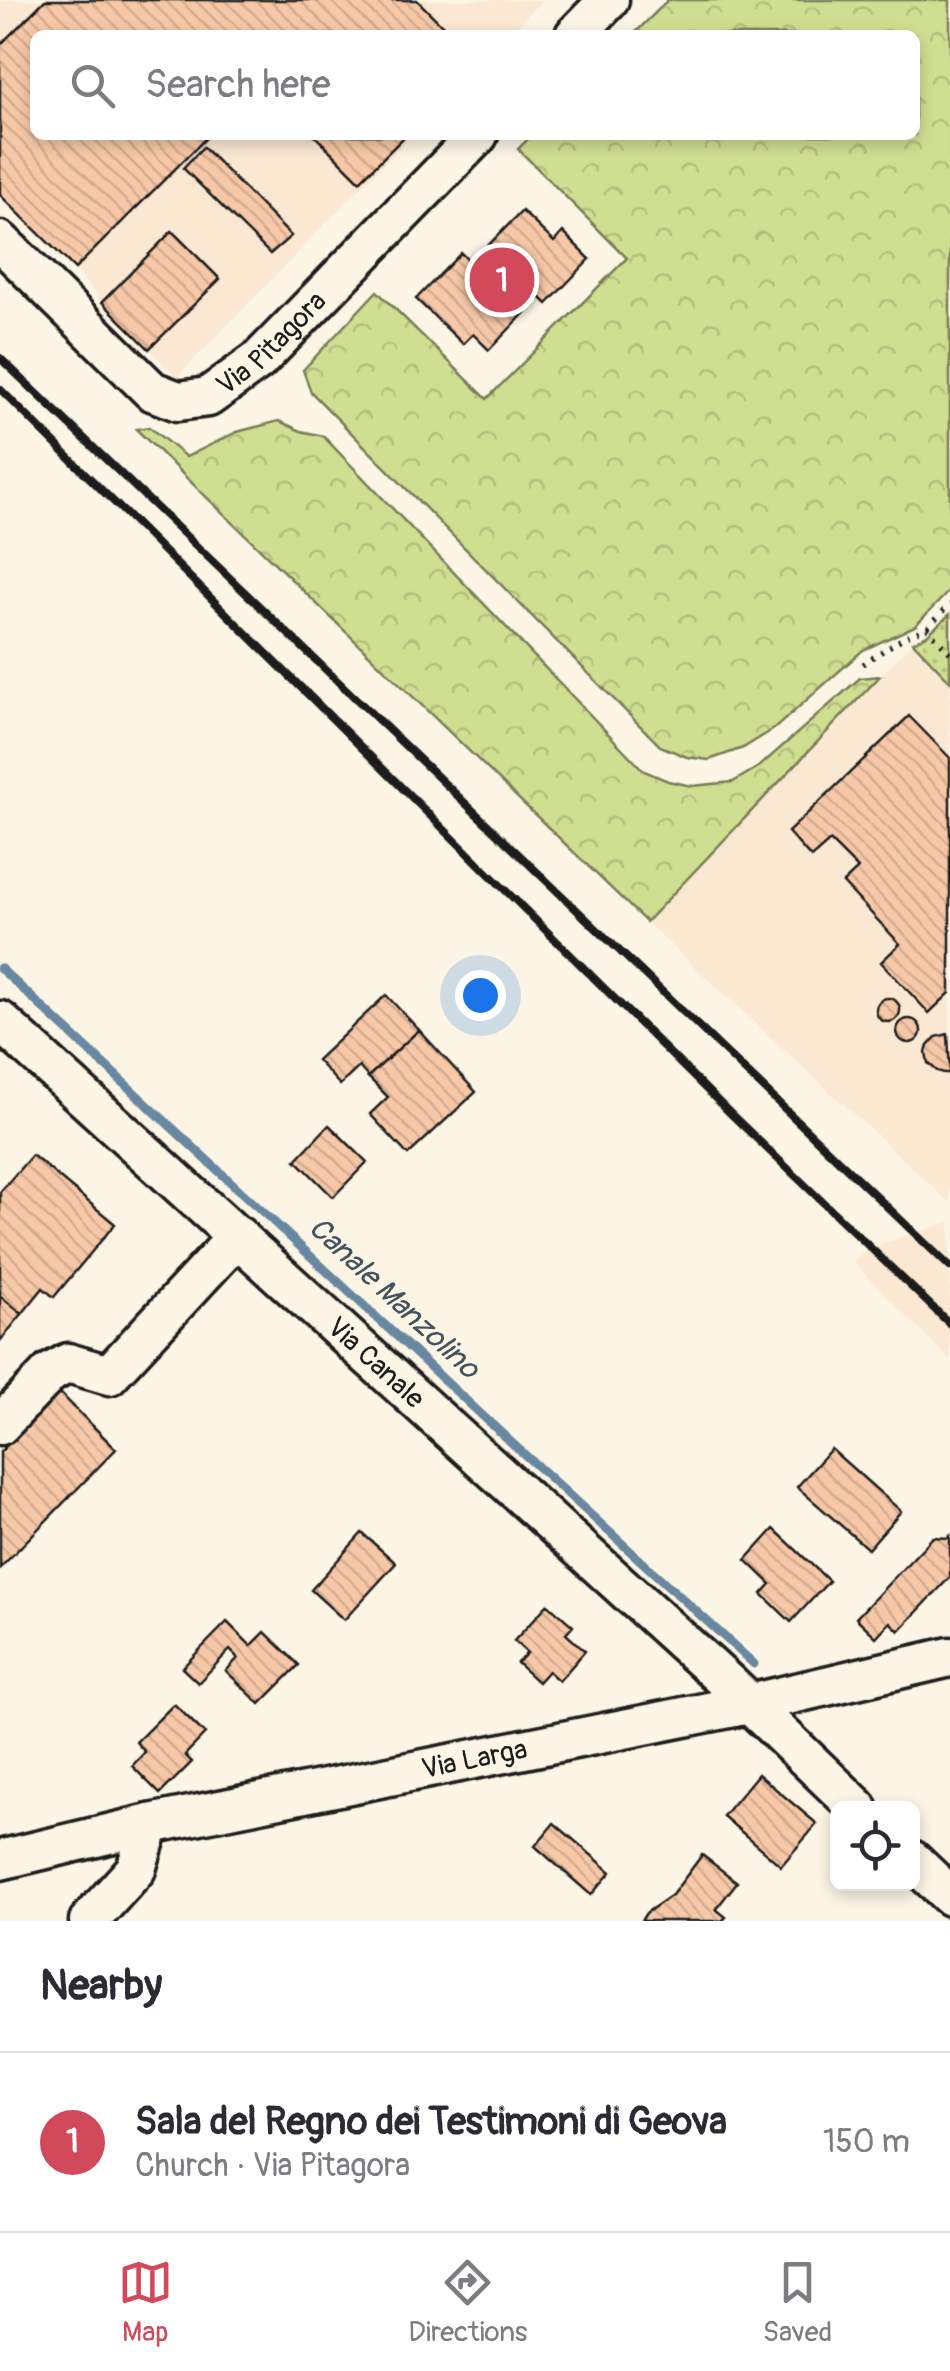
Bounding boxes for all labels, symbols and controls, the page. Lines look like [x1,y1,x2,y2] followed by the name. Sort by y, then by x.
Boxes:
[30,30,920,140] search box
[65,58,120,113] icon: search
[145,61,331,109] text: Search here
[470,242,534,318] pin: 1
[209,284,334,403] street label: Via Pitagora
[455,970,506,1021] your location
[301,1209,489,1388] water label: Canale Manzolino
[320,1310,432,1416] street label: Via Canale
[418,1731,530,1787] street label: Via Larga
[830,1801,920,1891] map controls
[830,1801,920,1891] button: locate
[40,1960,162,2012] text: Nearby
[135,2098,727,2146] text: Sala del Regno dei Testimoni di Geova
[66,2122,79,2162] text: 1
[823,2122,910,2162] text: 150 m
[135,2146,410,2186] text: Church · Via Pitagora
[118,2255,173,2350] tab: Map
[408,2255,527,2350] tab: Directions
[763,2255,832,2350] tab: Saved

